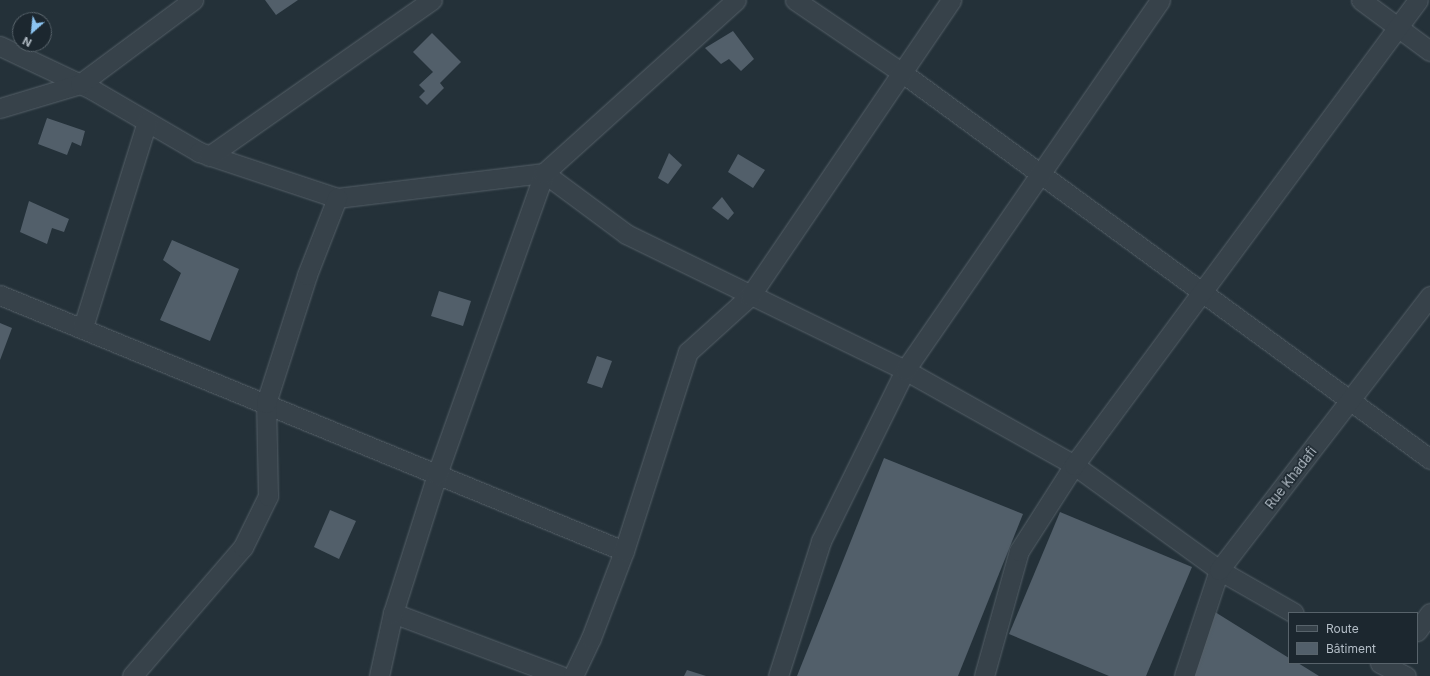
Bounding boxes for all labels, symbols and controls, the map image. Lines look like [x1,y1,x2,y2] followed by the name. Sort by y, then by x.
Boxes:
[12,12,52,52] north arrow
[20,34,34,50] text: N
[1262,444,1320,512] street label: Rue Khadafi
[1288,612,1418,664] legend
[1326,621,1359,636] text: Route
[1326,641,1376,656] text: Bâtiment

